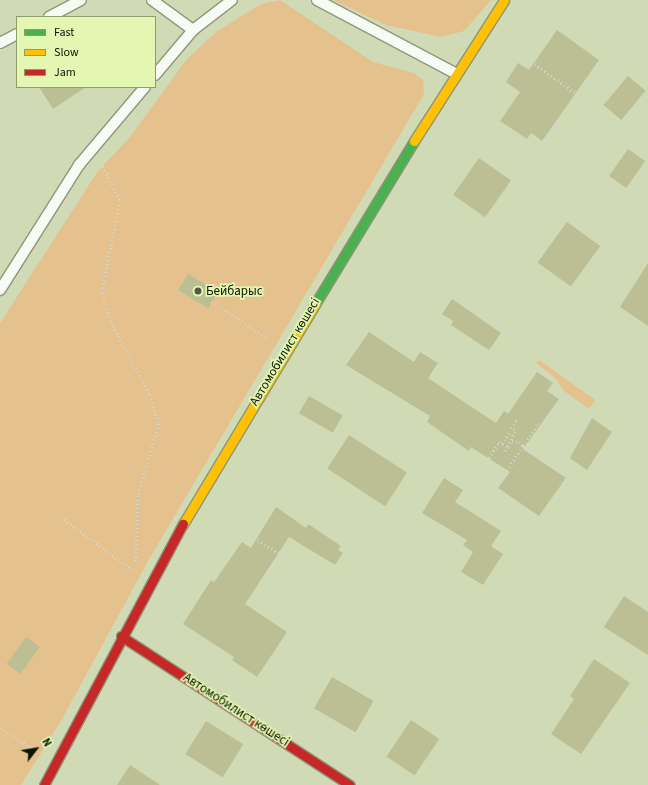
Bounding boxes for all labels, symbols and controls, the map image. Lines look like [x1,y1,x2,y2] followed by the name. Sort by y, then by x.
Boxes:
[16,16,156,88] legend
[54,24,74,41] text: Fast
[54,44,79,61] text: Slow
[54,64,76,81] text: Jam
[206,283,263,299] place label: Бейбарыс
[193,286,203,296] marker: Бейбарыс
[247,295,323,409] street label: Автомобилист көшесі
[180,670,292,750] street label: Автомобилист көшесі
[16,729,56,769] north arrow
[38,736,55,750] text: N

